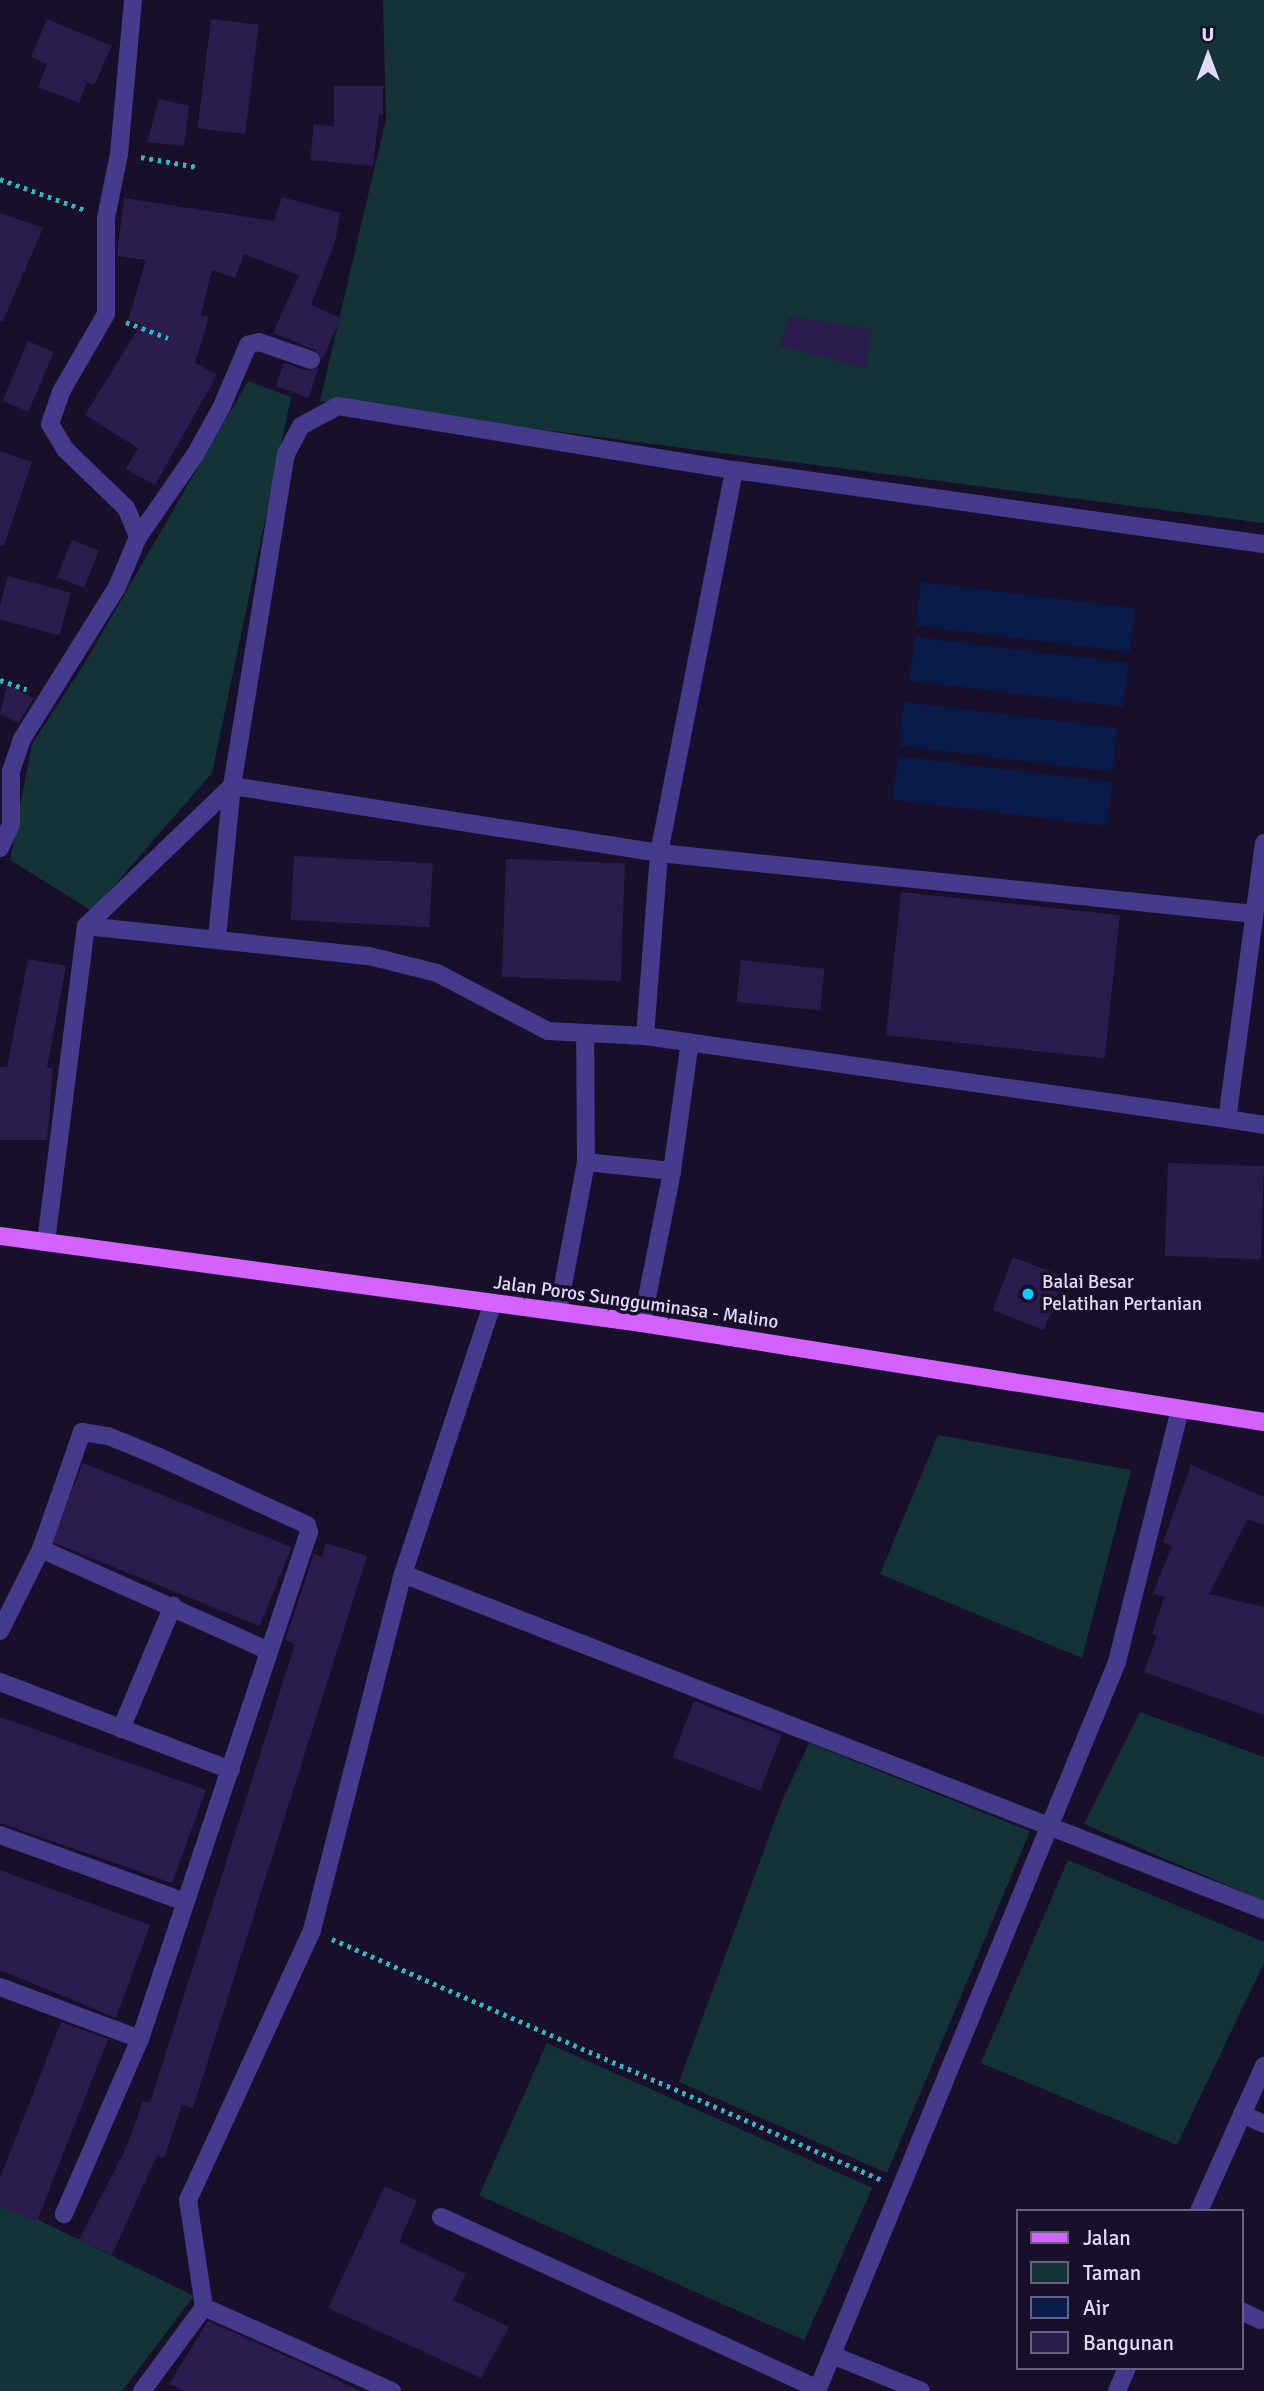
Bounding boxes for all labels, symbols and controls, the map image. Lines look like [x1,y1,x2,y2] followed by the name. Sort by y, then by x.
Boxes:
[1173,21,1243,91] north arrow
[1202,23,1214,47] text: U
[492,1272,780,1334] street label: Jalan Poros Sungguminasa - Malino
[1042,1272,1202,1316] place label: Balai Besar Pelatihan Pertanian
[1020,1286,1036,1302] marker: Balai Besar Pelatihan Pertanian
[1016,2209,1243,2370] legend
[1083,2225,1131,2251] text: Jalan
[1083,2260,1141,2286] text: Taman
[1083,2295,1109,2321] text: Air
[1083,2330,1174,2356] text: Bangunan

